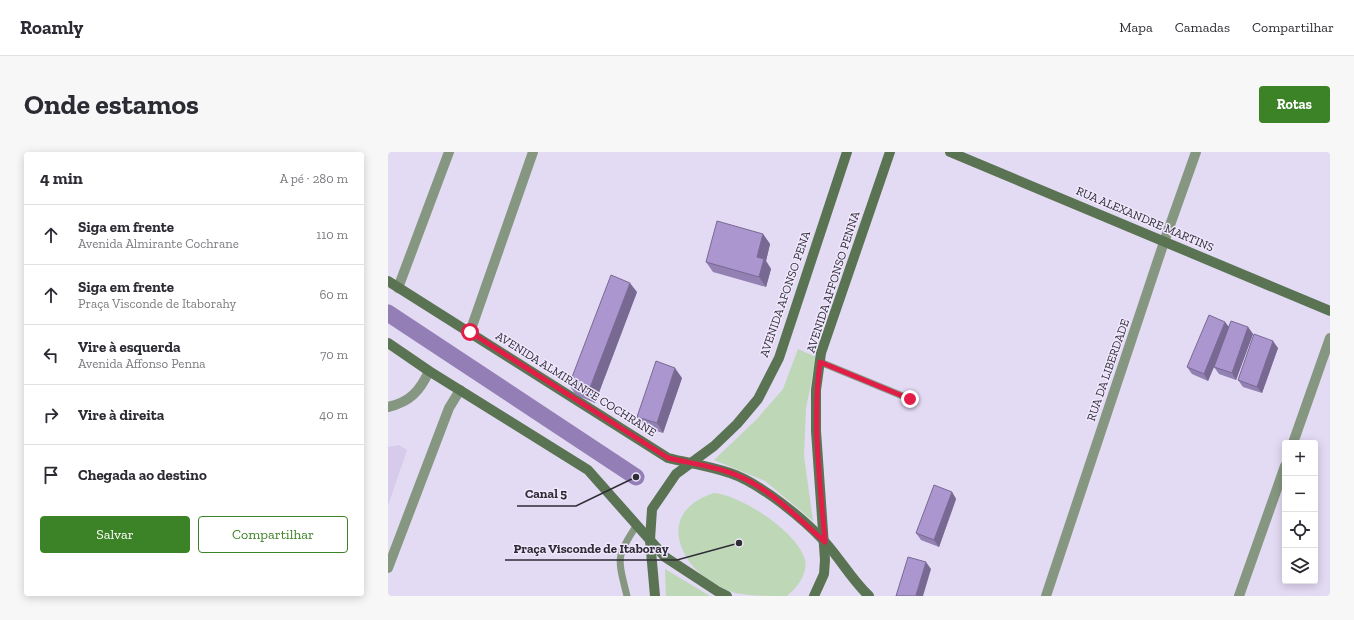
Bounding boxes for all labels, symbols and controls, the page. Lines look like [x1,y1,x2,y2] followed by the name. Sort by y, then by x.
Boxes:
[20,16,83,39] text: Roamly
[1119,19,1153,36] text: Mapa
[1175,19,1230,36] text: Camadas
[1252,19,1334,36] text: Compartilhar
[1259,86,1330,123] button: Rotas
[24,88,199,121] text: Onde estamos
[40,168,83,188] text: 4 min
[280,171,348,186] text: A pé · 280 m
[1074,184,1216,254] street label: RUA ALEXANDRE MARTINS
[803,209,863,355] street label: AVENIDA AFFONSO PENNA
[78,218,174,236] text: Siga em frente
[40,224,62,246] icon: ahead
[316,227,348,242] text: 110 m
[757,229,813,359] street label: AVENIDA AFONSO PENA
[78,236,239,251] text: Avenida Almirante Cochrane
[78,278,174,296] text: Siga em frente
[40,284,62,306] icon: ahead
[319,287,348,302] text: 60 m
[78,296,236,311] text: Praça Visconde de Itaborahy
[1084,317,1132,423] street label: RUA DA LIBERDADE
[461,323,479,341] route start
[493,329,659,439] street label: AVENIDA ALMIRANTE COCHRANE
[78,338,181,356] text: Vire à esquerda
[40,344,62,366] icon: left
[320,347,348,362] text: 70 m
[78,356,206,371] text: Avenida Affonso Penna
[901,390,919,408] route end
[40,404,62,426] icon: right
[78,406,164,424] text: Vire à direita
[319,407,348,422] text: 40 m
[1282,440,1318,584] map controls
[1282,440,1318,476] button: +
[40,464,62,486] icon: arrive
[78,466,207,484] text: Chegada ao destino
[1282,476,1318,512] button: −
[517,481,576,506] callout: Canal 5
[525,486,567,501] text: Canal 5
[1282,512,1318,548] button: locate
[40,516,190,553] button: Salvar
[198,516,348,553] button: Compartilhar
[505,535,677,560] callout: Praça Visconde de Itaboray
[513,541,669,556] text: Praça Visconde de Itaboray
[1282,548,1318,584] button: layers

